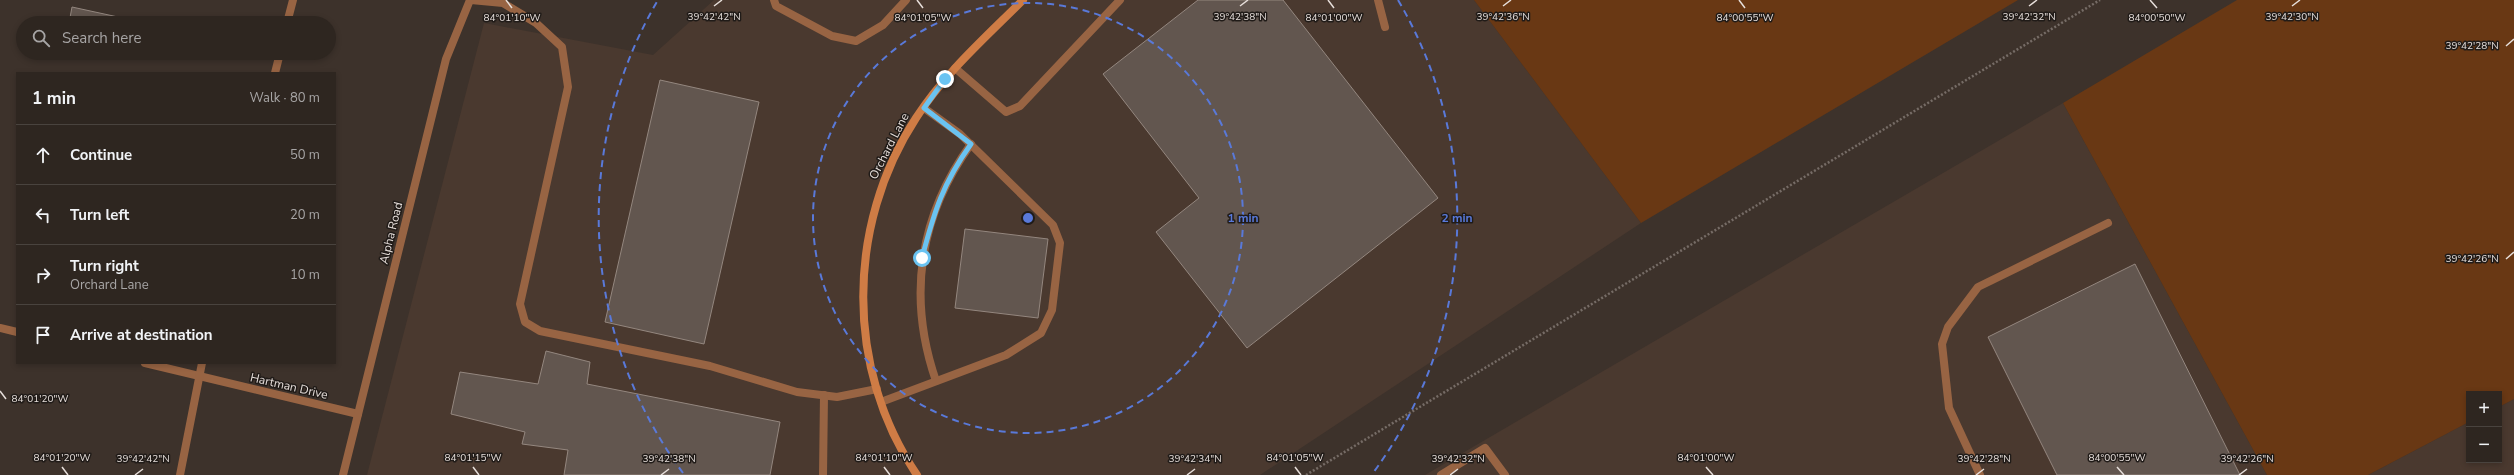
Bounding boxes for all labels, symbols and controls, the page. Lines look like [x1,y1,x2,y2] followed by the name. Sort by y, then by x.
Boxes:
[687,10,741,24] text: 39°42'42"N
[1213,10,1267,24] text: 39°42'38"N
[1476,10,1530,24] text: 39°42'36"N
[2002,10,2056,24] text: 39°42'32"N
[2265,10,2319,24] text: 39°42'30"N
[484,11,540,25] text: 84°01'10"W
[895,11,951,25] text: 84°01'05"W
[1306,11,1362,25] text: 84°01'00"W
[1717,11,1773,25] text: 84°00'55"W
[2129,11,2185,25] text: 84°00'50"W
[16,16,336,60] search box
[30,27,52,49] icon: search
[62,28,142,48] text: Search here
[2445,39,2499,53] text: 39°42'28"N
[936,70,954,88] route end
[32,87,76,110] text: 1 min
[249,89,320,107] text: Walk · 80 m
[865,110,913,182] street label: Orchard Lane
[32,144,54,166] icon: ahead
[70,145,132,165] text: Continue
[290,146,320,164] text: 50 m
[376,200,406,266] street label: Alpha Road
[32,204,54,226] icon: left
[70,205,129,225] text: Turn left
[290,206,320,224] text: 20 m
[1227,210,1259,226] text: 1 min
[1441,210,1473,226] text: 2 min
[1021,211,1035,225] centre of rings
[913,249,931,267] route start
[2445,252,2499,266] text: 39°42'26"N
[70,256,139,276] text: Turn right
[32,264,54,286] icon: right
[290,266,320,284] text: 10 m
[70,276,149,294] text: Orchard Lane
[32,324,54,346] icon: arrive
[70,325,213,345] text: Arrive at destination
[249,369,329,403] street label: Hartman Drive
[2466,391,2502,463] map controls
[2466,391,2502,427] button: +
[12,392,68,406] text: 84°01'20"W
[2466,427,2502,463] button: −
[34,451,90,465] text: 84°01'20"W
[445,451,501,465] text: 84°01'15"W
[856,451,912,465] text: 84°01'10"W
[1267,451,1323,465] text: 84°01'05"W
[1678,451,1734,465] text: 84°01'00"W
[2089,451,2145,465] text: 84°00'55"W
[116,452,170,466] text: 39°42'42"N
[642,452,696,466] text: 39°42'38"N
[1168,452,1222,466] text: 39°42'34"N
[1431,452,1485,466] text: 39°42'32"N
[1957,452,2011,466] text: 39°42'28"N
[2220,452,2274,466] text: 39°42'26"N

